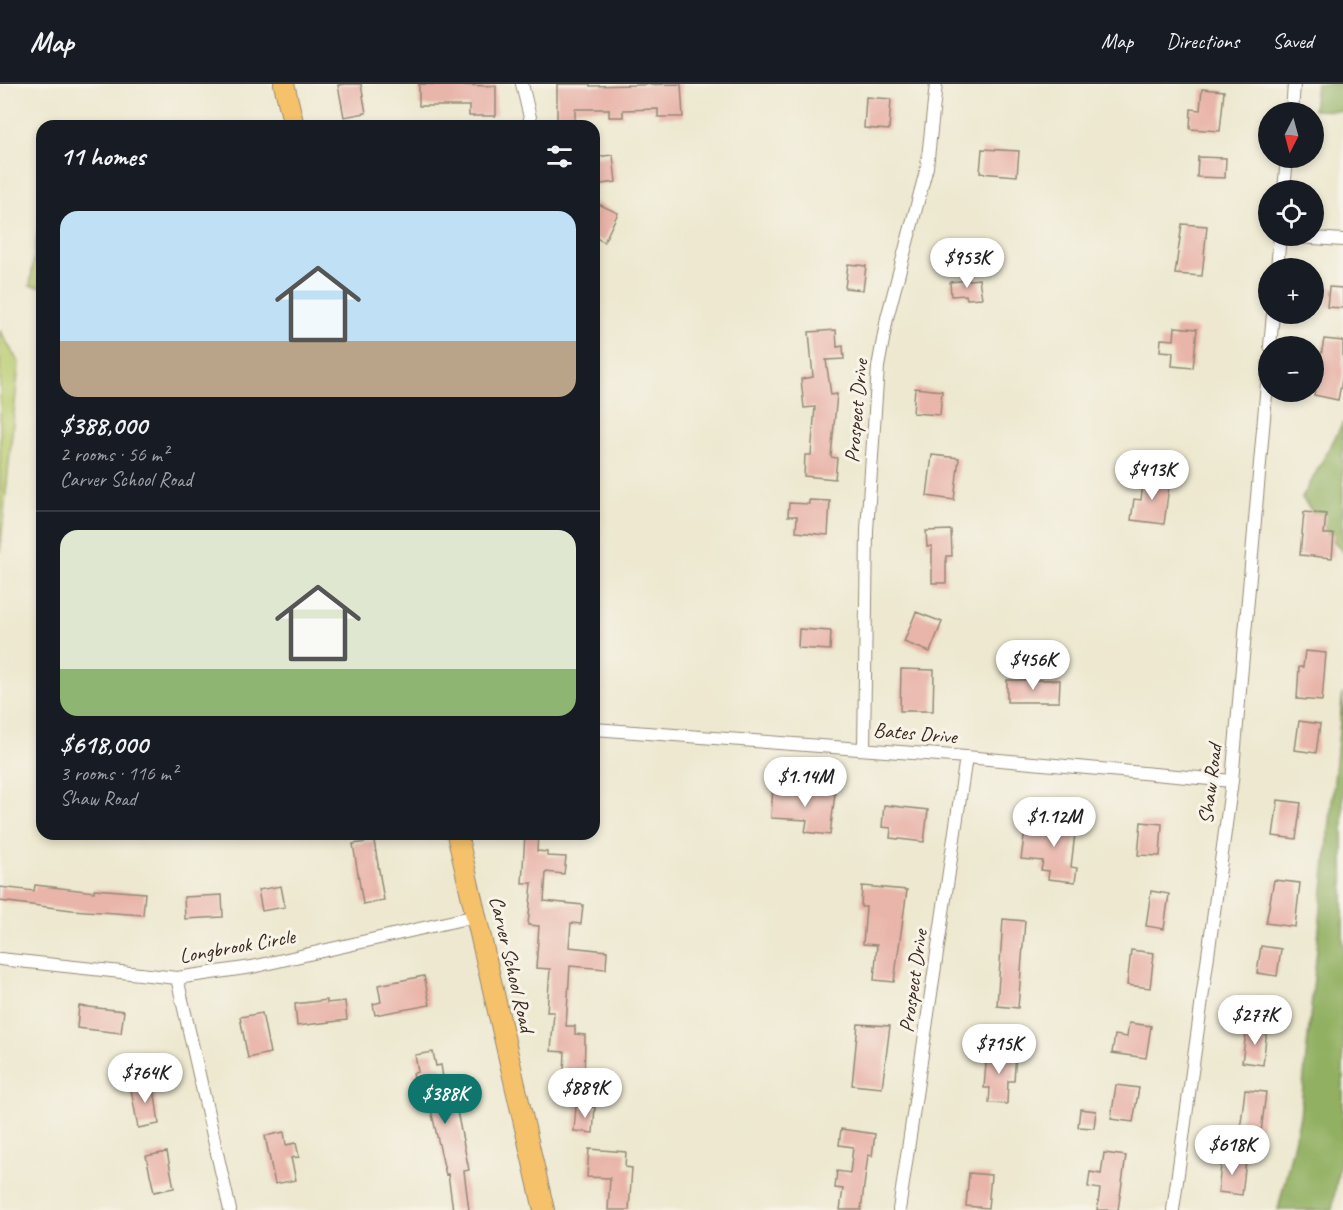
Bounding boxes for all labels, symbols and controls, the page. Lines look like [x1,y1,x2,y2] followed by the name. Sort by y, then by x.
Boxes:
[30,24,73,59] text: Map
[1101,28,1133,54] text: Map
[1166,28,1239,54] text: Directions
[1272,28,1313,54] text: Saved
[1258,102,1324,168] north arrow
[1258,102,1324,402] map controls
[60,140,145,173] text: 11 homes
[543,140,576,173] icon: filters
[1258,180,1324,246] button: locate
[925,238,1009,289] pin: $953K
[944,245,990,270] text: $953K
[264,250,372,358] icon: home
[1258,258,1324,324] button: +
[1258,336,1324,402] button: −
[839,356,874,464] street label: Prospect Drive
[60,409,147,442] text: $388,000
[60,442,168,467] text: 2 rooms · 56 m²
[1110,450,1194,501] pin: $413K
[1129,457,1175,482] text: $413K
[60,467,192,492] text: Carver School Road
[264,569,372,677] icon: home
[991,640,1075,691] pin: $456K
[1010,647,1056,672] text: $456K
[872,716,960,750] street label: Bates Drive
[60,728,148,761] text: $618,000
[1192,740,1228,825] street label: Shaw Road
[756,757,854,808] pin: $1.14M
[60,761,177,786] text: 3 rooms · 116 m²
[778,764,832,789] text: $1.14M
[60,786,136,811] text: Shaw Road
[1005,797,1103,848] pin: $1.12M
[1027,804,1081,829] text: $1.12M
[484,894,541,1038] street label: Carver School Road
[177,923,298,969] street label: Longbrook Circle
[893,926,933,1034] street label: Prospect Drive
[1213,995,1297,1046] pin: $277K
[1232,1002,1278,1027] text: $277K
[957,1024,1041,1075] pin: $715K
[976,1031,1022,1056] text: $715K
[103,1053,187,1104] pin: $764K
[122,1060,168,1085] text: $764K
[543,1068,627,1119] pin: $889K
[403,1074,487,1125] pin: $388K
[562,1075,608,1100] text: $889K
[422,1081,468,1106] text: $388K
[1190,1125,1274,1176] pin: $618K
[1209,1132,1255,1157] text: $618K

